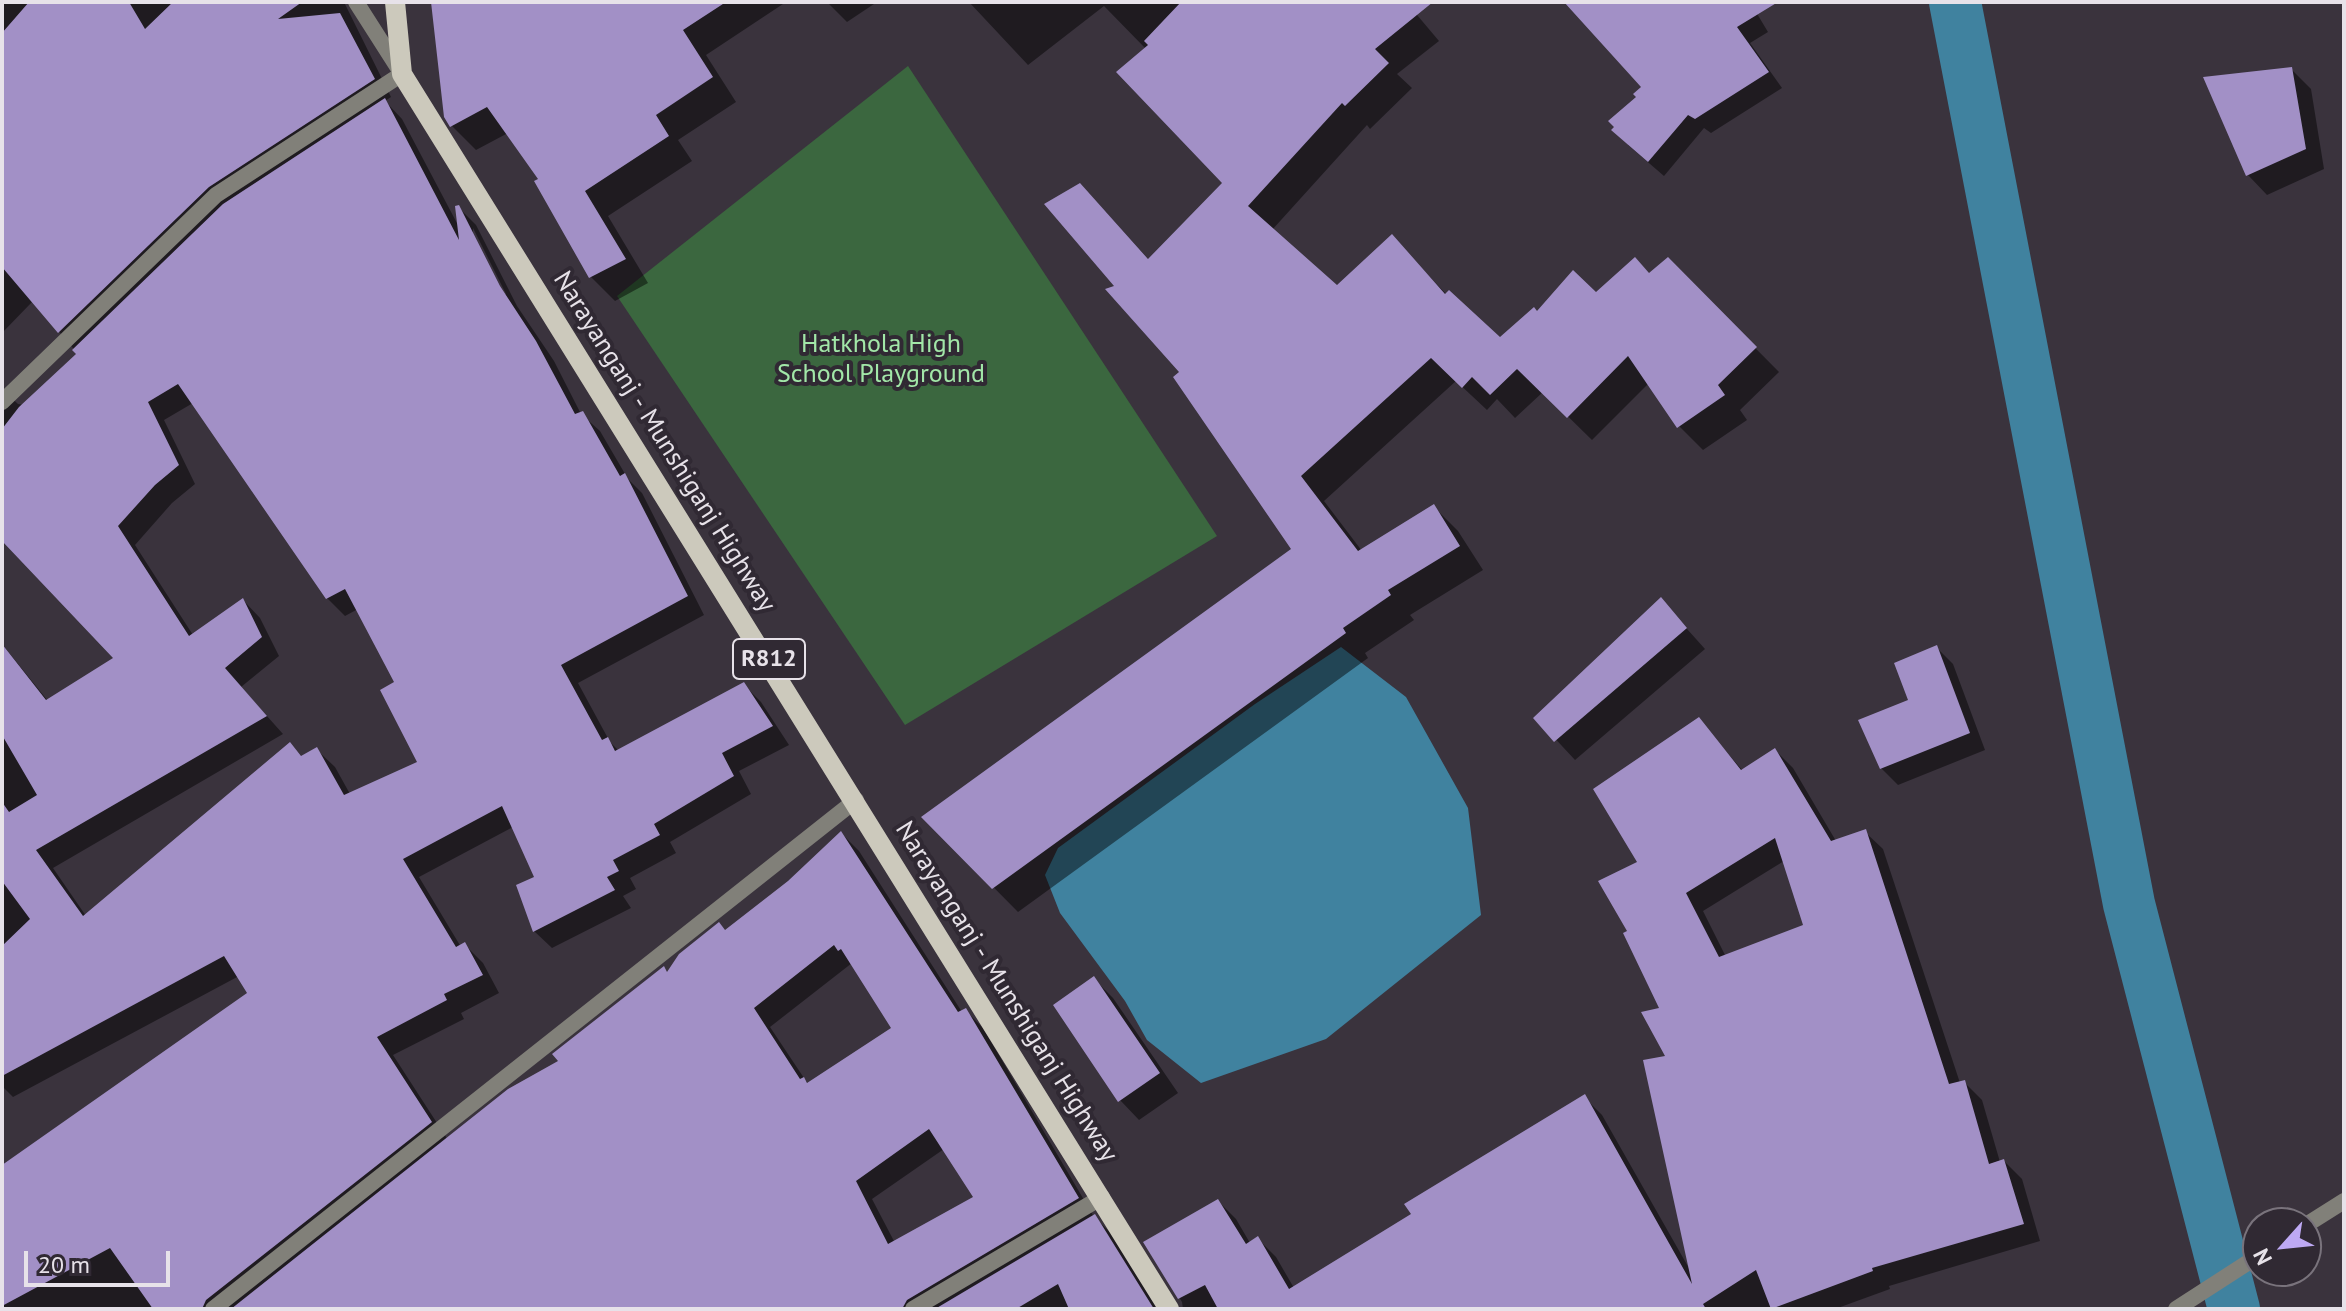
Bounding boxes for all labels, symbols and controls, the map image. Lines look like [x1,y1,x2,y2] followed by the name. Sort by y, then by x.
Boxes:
[546,266,782,618] street label: Narayanganj - Munshiganj Highway
[777,329,985,390] park label: Hatkhola High School Playground
[733,639,805,679] road number: R812
[888,816,1124,1168] street label: Narayanganj - Munshiganj Highway
[2242,1207,2322,1287] north arrow
[28,1235,174,1285] scale bar
[2247,1244,2278,1270] text: N
[38,1249,90,1280] text: 20 m

